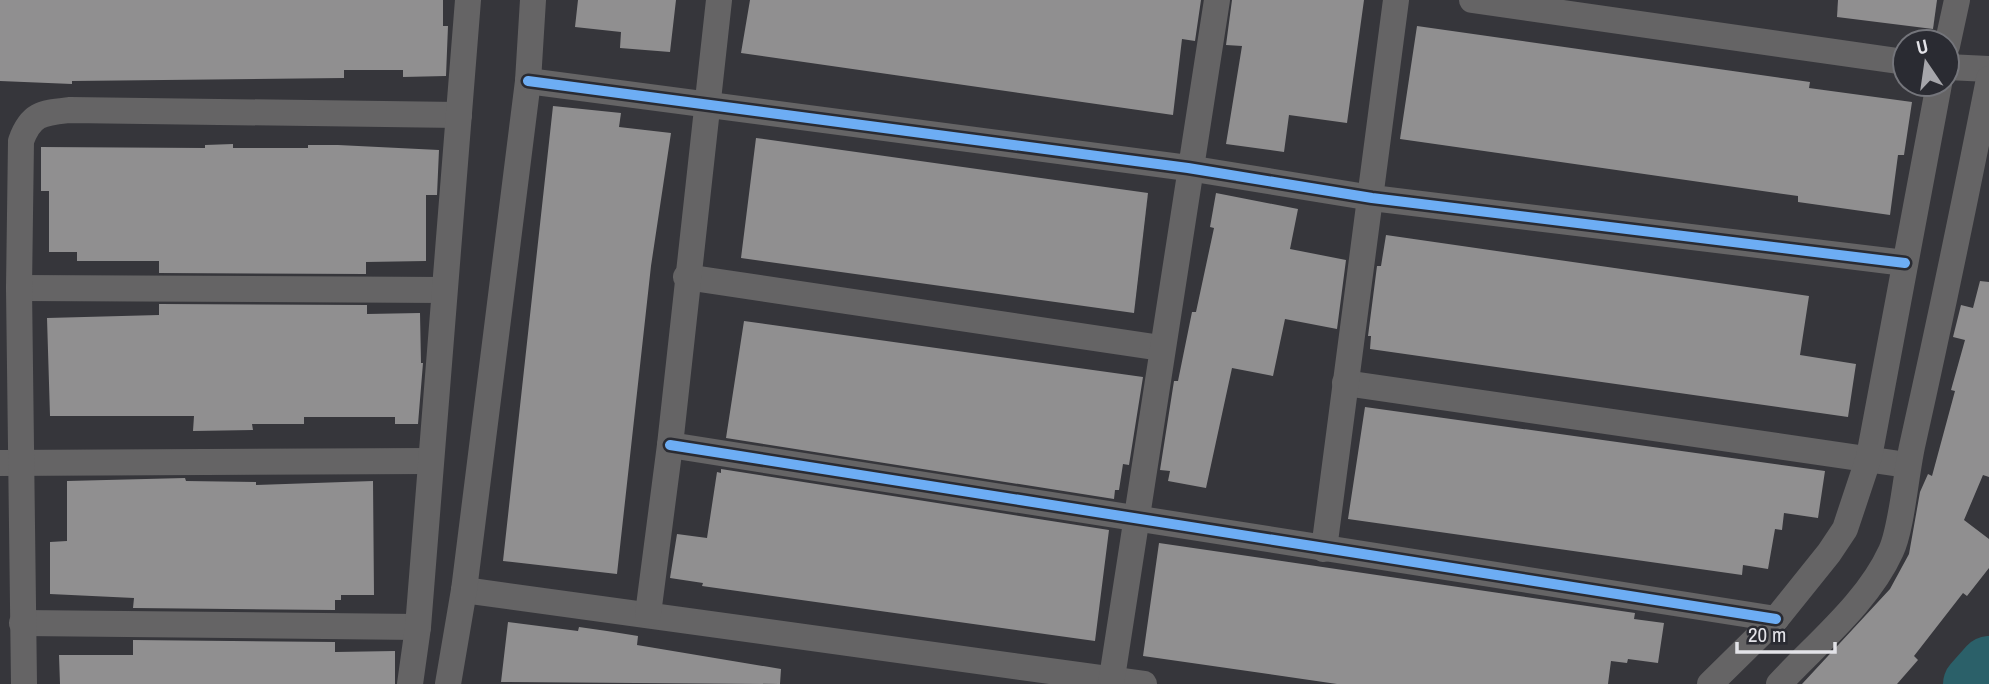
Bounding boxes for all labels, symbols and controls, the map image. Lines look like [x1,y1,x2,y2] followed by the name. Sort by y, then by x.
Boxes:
[1891,28,1961,98] north arrow
[1914,33,1931,60] text: U
[1737,610,1835,654] scale bar
[1748,620,1786,649] text: 20 m

